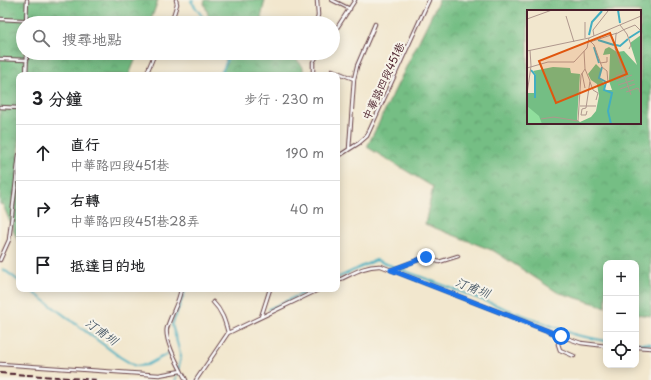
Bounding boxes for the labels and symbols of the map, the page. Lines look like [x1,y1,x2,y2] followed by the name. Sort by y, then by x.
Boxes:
[527,10,641,124] inset map
[358,39,408,123] street label: 中華路四段451巷
[417,248,435,266] route end
[453,272,495,303] water label: 汀甫圳
[82,313,123,350] water label: 汀甫圳
[552,327,570,345] route start

